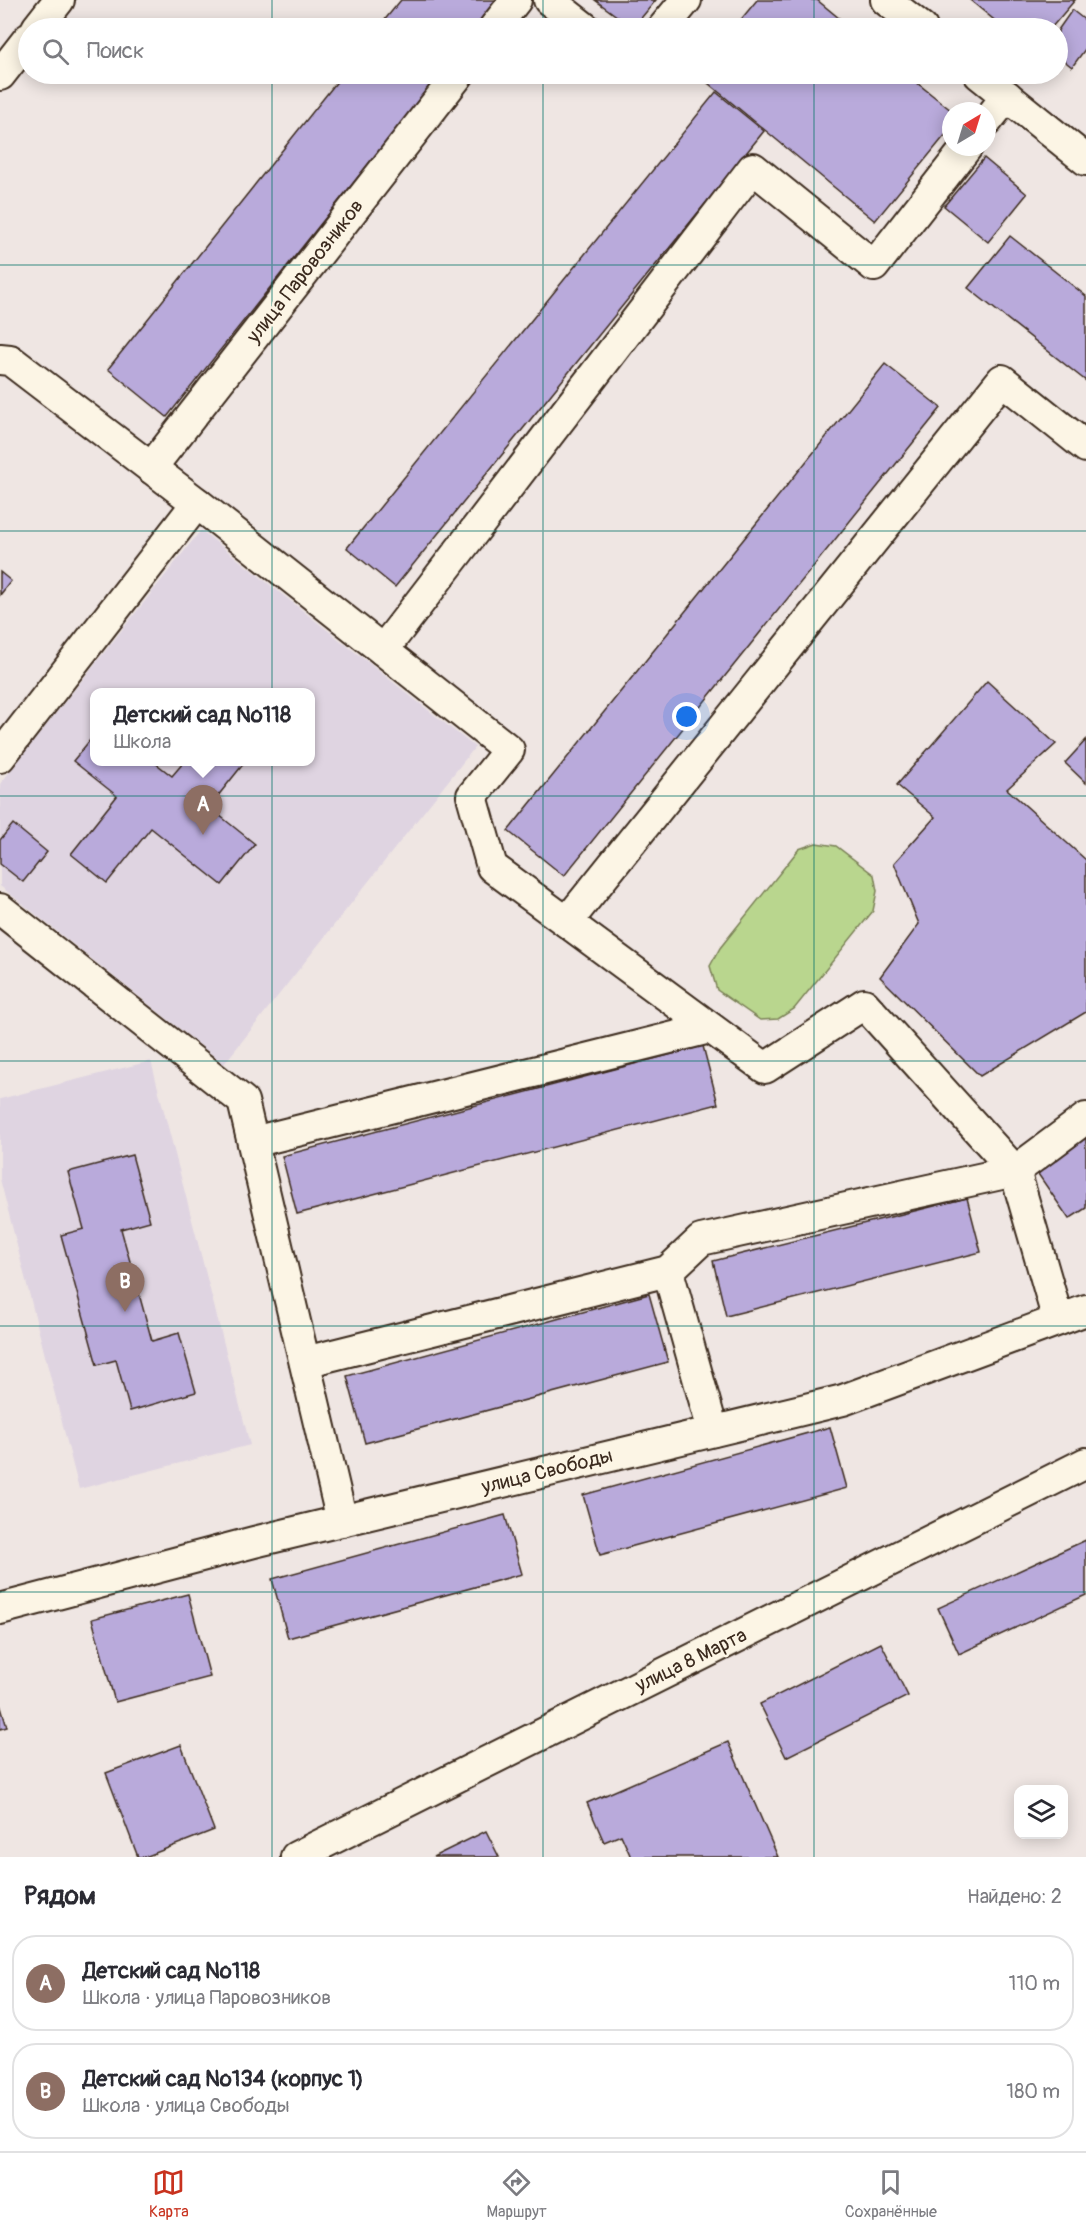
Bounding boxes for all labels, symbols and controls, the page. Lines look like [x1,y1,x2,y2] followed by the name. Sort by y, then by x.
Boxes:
[18,18,1068,84] search box
[39,35,72,68] icon: search
[87,37,144,65] text: Поиск
[942,102,996,156] north arrow
[240,194,369,349] street label: улица Паровозников
[90,688,315,766] popup
[114,701,291,729] text: Детский сад №118
[672,702,701,731] your location
[114,729,171,754] text: Школа
[184,786,222,835] pin: A
[106,1262,144,1312] pin: B
[478,1443,615,1500] street label: улица Свободы
[630,1622,751,1698] street label: улица 8 Марта
[1014,1785,1068,1839] map controls
[1014,1785,1068,1839] button: layers
[24,1880,96,1912] text: Рядом
[967,1884,1062,1909] text: Найдено: 2
[83,1957,260,1985] text: Детский сад №118
[39,1971,52,1996] text: A
[1009,1971,1060,1996] text: 110 m
[83,1985,331,2010] text: Школа · улица Паровозников
[83,2065,364,2093] text: Детский сад №134 (корпус 1)
[40,2079,51,2104] text: B
[1006,2079,1060,2104] text: 180 m
[83,2093,290,2118] text: Школа · улица Свободы
[149,2166,189,2222] tab: Карта
[487,2166,547,2222] tab: Маршрут
[845,2166,937,2222] tab: Сохранённые

